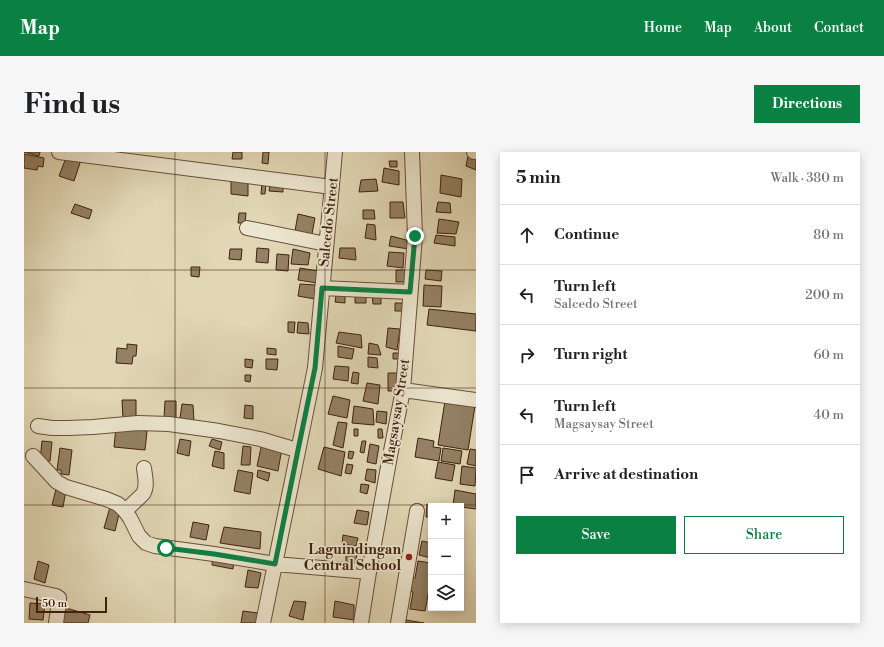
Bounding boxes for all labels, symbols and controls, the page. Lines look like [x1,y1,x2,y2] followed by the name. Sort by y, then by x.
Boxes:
[20,16,60,40] text: Map
[644,19,682,37] text: Home
[704,19,732,37] text: Map
[754,19,792,37] text: About
[814,19,864,37] text: Contact
[754,85,860,123] button: Directions
[24,87,120,122] text: Find us
[516,167,561,189] text: 5 min
[770,170,844,186] text: Walk · 380 m
[315,176,343,268] street label: Salcedo Street
[516,224,538,246] icon: ahead
[554,225,619,244] text: Continue
[406,227,424,245] route end
[813,227,844,243] text: 80 m
[554,277,616,296] text: Turn left
[516,284,538,306] icon: left
[805,287,844,303] text: 200 m
[554,296,638,312] text: Salcedo Street
[516,344,538,366] icon: right
[554,345,628,364] text: Turn right
[813,347,844,363] text: 60 m
[380,358,414,467] street label: Magsaysay Street
[554,397,616,416] text: Turn left
[516,404,538,426] icon: left
[814,407,844,423] text: 40 m
[554,416,654,432] text: Magsaysay Street
[516,464,538,486] icon: arrive
[554,465,698,484] text: Arrive at destination
[428,503,464,611] map controls
[428,503,464,539] button: +
[516,516,676,554] button: Save
[684,516,844,554] button: Share
[157,539,175,557] route start
[428,539,464,575] button: −
[304,541,401,575] place label: Laguindingan Central School
[404,552,414,562] marker: Laguindingan Central School
[428,575,464,611] button: layers
[36,595,107,614] scale bar
[42,597,67,611] text: 50 m

